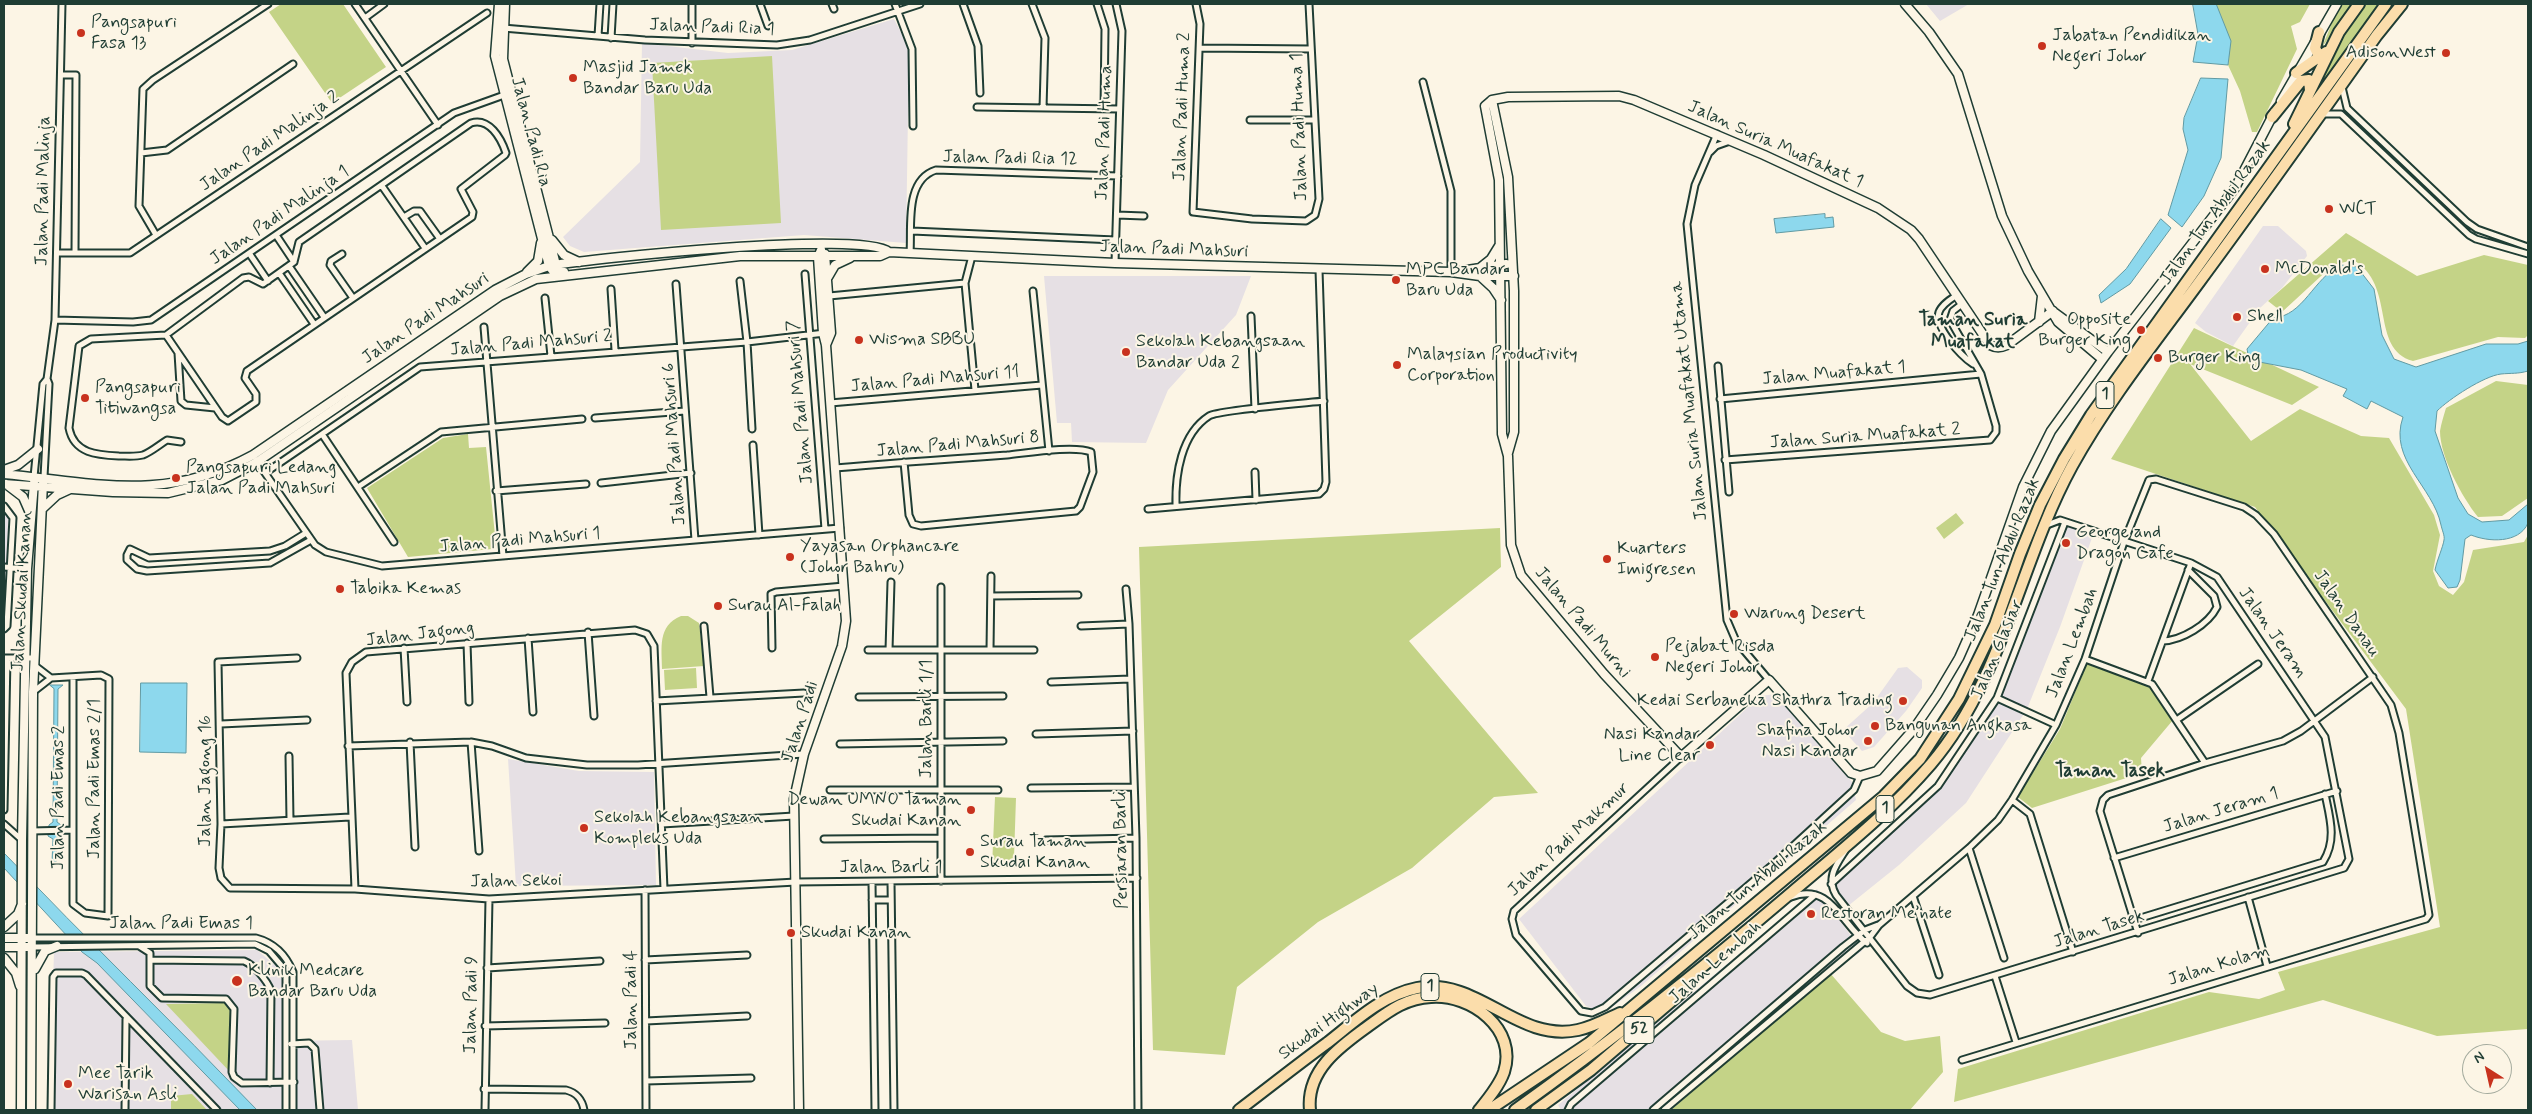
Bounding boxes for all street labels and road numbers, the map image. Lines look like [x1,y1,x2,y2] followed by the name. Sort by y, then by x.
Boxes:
[649,15,775,41] street label: Jalan Padi Ria 1
[1170,32,1196,182] street label: Jalan Padi Huma 2
[1287,53,1313,201] street label: Jalan Padi Huma 1
[1092,65,1118,201] street label: Jalan Padi Huma
[505,75,555,189] street label: Jalan Padi Ria
[196,87,344,197] street label: Jalan Padi Malinja 2
[1684,96,1866,194] street label: Jalan Suria Muafakat 1
[32,116,56,266] street label: Jalan Padi Malinja
[2156,136,2276,290] street label: Jalan Tun Abdul Razak
[942,147,1078,171] street label: Jalan Padi Ria 12
[206,161,354,271] street label: Jalan Padi Malinja 1
[1099,237,1249,263] street label: Jalan Padi Mahsuri
[358,268,494,370] street label: Jalan Padi Mahsuri
[1667,280,1713,522] street label: Jalan Suria Muafakat Utama
[783,319,819,485] street label: Jalan Padi Mahsuri 7
[449,326,613,362] street label: Jalan Padi Mahsuri 2
[1761,357,1907,391] street label: Jalan Muafakat 1
[659,362,691,526] street label: Jalan Padi Mahsuri 6
[850,362,1020,398] street label: Jalan Padi Mahsuri 11
[2096,382,2114,408] road number: 1
[1769,420,1961,454] street label: Jalan Suria Muafakat 2
[875,427,1041,463] street label: Jalan Padi Mahsuri 8
[1960,475,2046,645] street label: Jalan Tun Abdul Razak
[8,510,38,672] street label: Jalan Skudai Kanan
[439,523,601,559] street label: Jalan Padi Mahsuri 1
[1529,563,1635,683] street label: Jalan Padi Murni
[2308,566,2384,662] street label: Jalan Danau
[2233,583,2311,683] street label: Jalan Jeram
[2042,585,2104,701] street label: Jalan Lembah
[1967,597,2029,703] street label: Jalan Glasiar
[365,618,475,652] street label: Jalan Jagong
[916,659,938,779] street label: Jalan Barli 1/1
[778,679,824,765] street label: Jalan Padi
[84,699,106,859] street label: Jalan Padi Emas 2/1
[195,715,217,847] street label: Jalan Jagong 16
[48,726,70,870] street label: Jalan Padi Emas 2
[1504,778,1634,902] street label: Jalan Padi Makmur
[2161,783,2281,839] street label: Jalan Jeram 1
[1110,791,1134,909] street label: Persiaran Barli
[1876,796,1894,822] road number: 1
[1684,817,1832,945] street label: Jalan Tun Abdul Razak
[839,857,943,879] street label: Jalan Barli 1
[470,870,562,894] street label: Jalan Sekoi
[2051,906,2147,954] street label: Jalan Tasek
[109,913,253,935] street label: Jalan Padi Emas 1
[1665,917,1767,1009] street label: Jalan Lembah
[2166,940,2272,992] street label: Jalan Kolam
[621,950,643,1050] street label: Jalan Padi 4
[460,956,484,1054] street label: Jalan Padi 9
[1421,974,1439,1000] road number: 1
[1275,979,1383,1065] street label: Skudai Highway
[1624,1016,1654,1044] road number: 52

